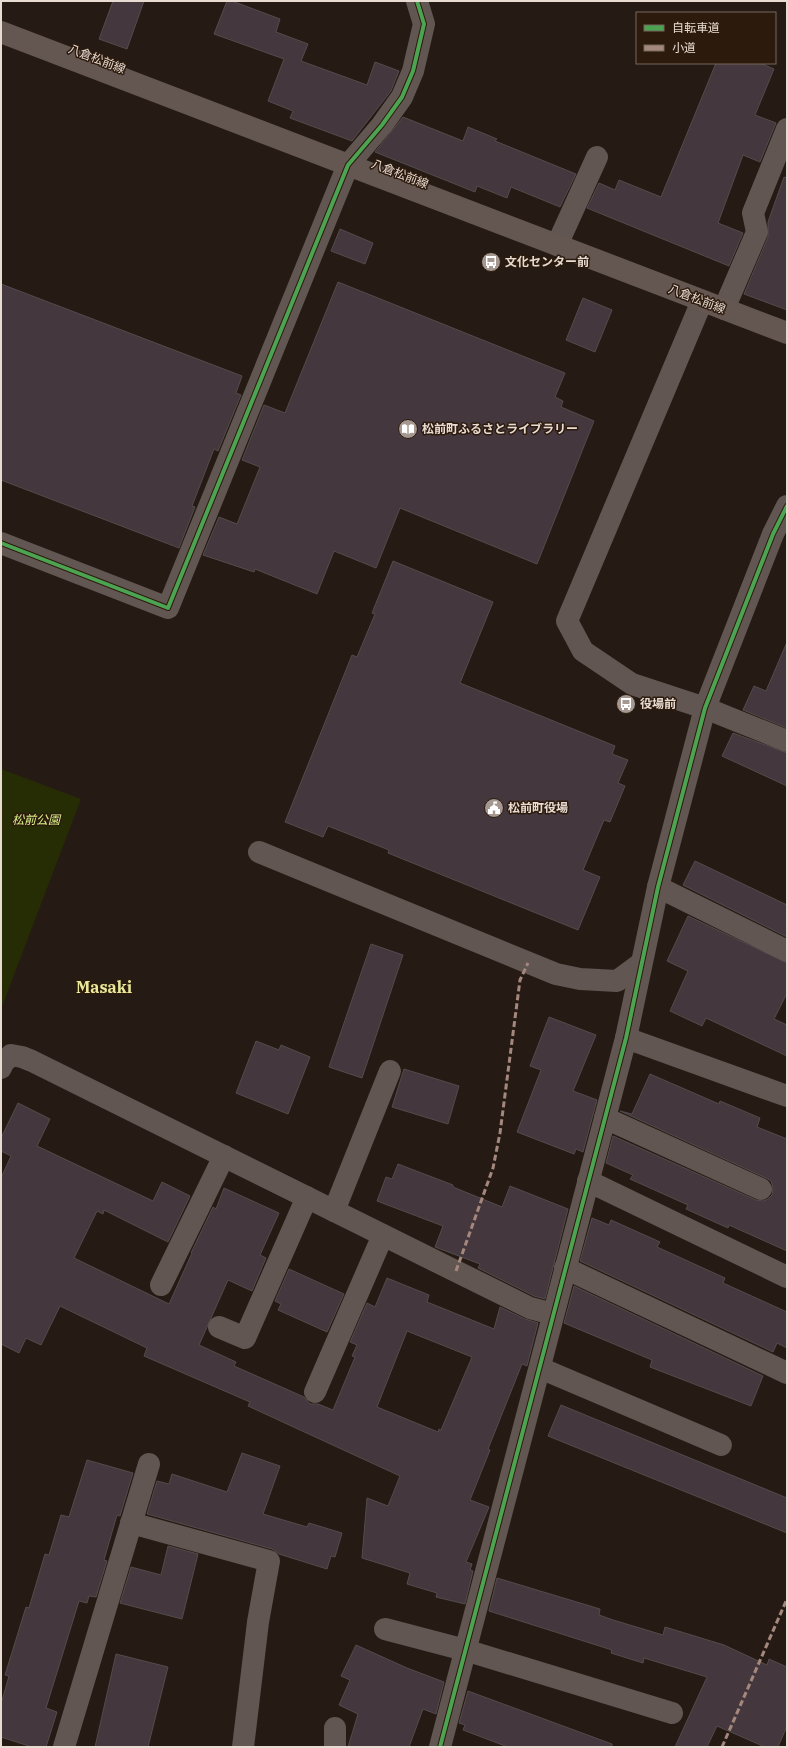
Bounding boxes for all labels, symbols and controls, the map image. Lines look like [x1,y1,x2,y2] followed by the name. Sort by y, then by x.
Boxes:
[636,12,776,64] legend
[672,20,720,35] text: 自転車道
[672,40,696,55] text: 小道
[66,41,128,76] street label: 八倉松前線
[369,156,431,191] street label: 八倉松前線
[480,251,502,273] bus stop icon: 文化センター前
[505,254,589,269] place label: 文化センター前
[666,281,728,316] street label: 八倉松前線
[397,418,419,440] library icon: 松前町ふるさとライブラリー
[422,421,578,436] place label: 松前町ふるさとライブラリー
[615,693,637,715] bus stop icon: 役場前
[640,696,676,711] place label: 役場前
[483,797,505,819] public building icon: 松前町役場
[508,800,568,815] place label: 松前町役場
[12,812,62,827] park label: 松前公園
[76,977,132,997] district label: Masaki

